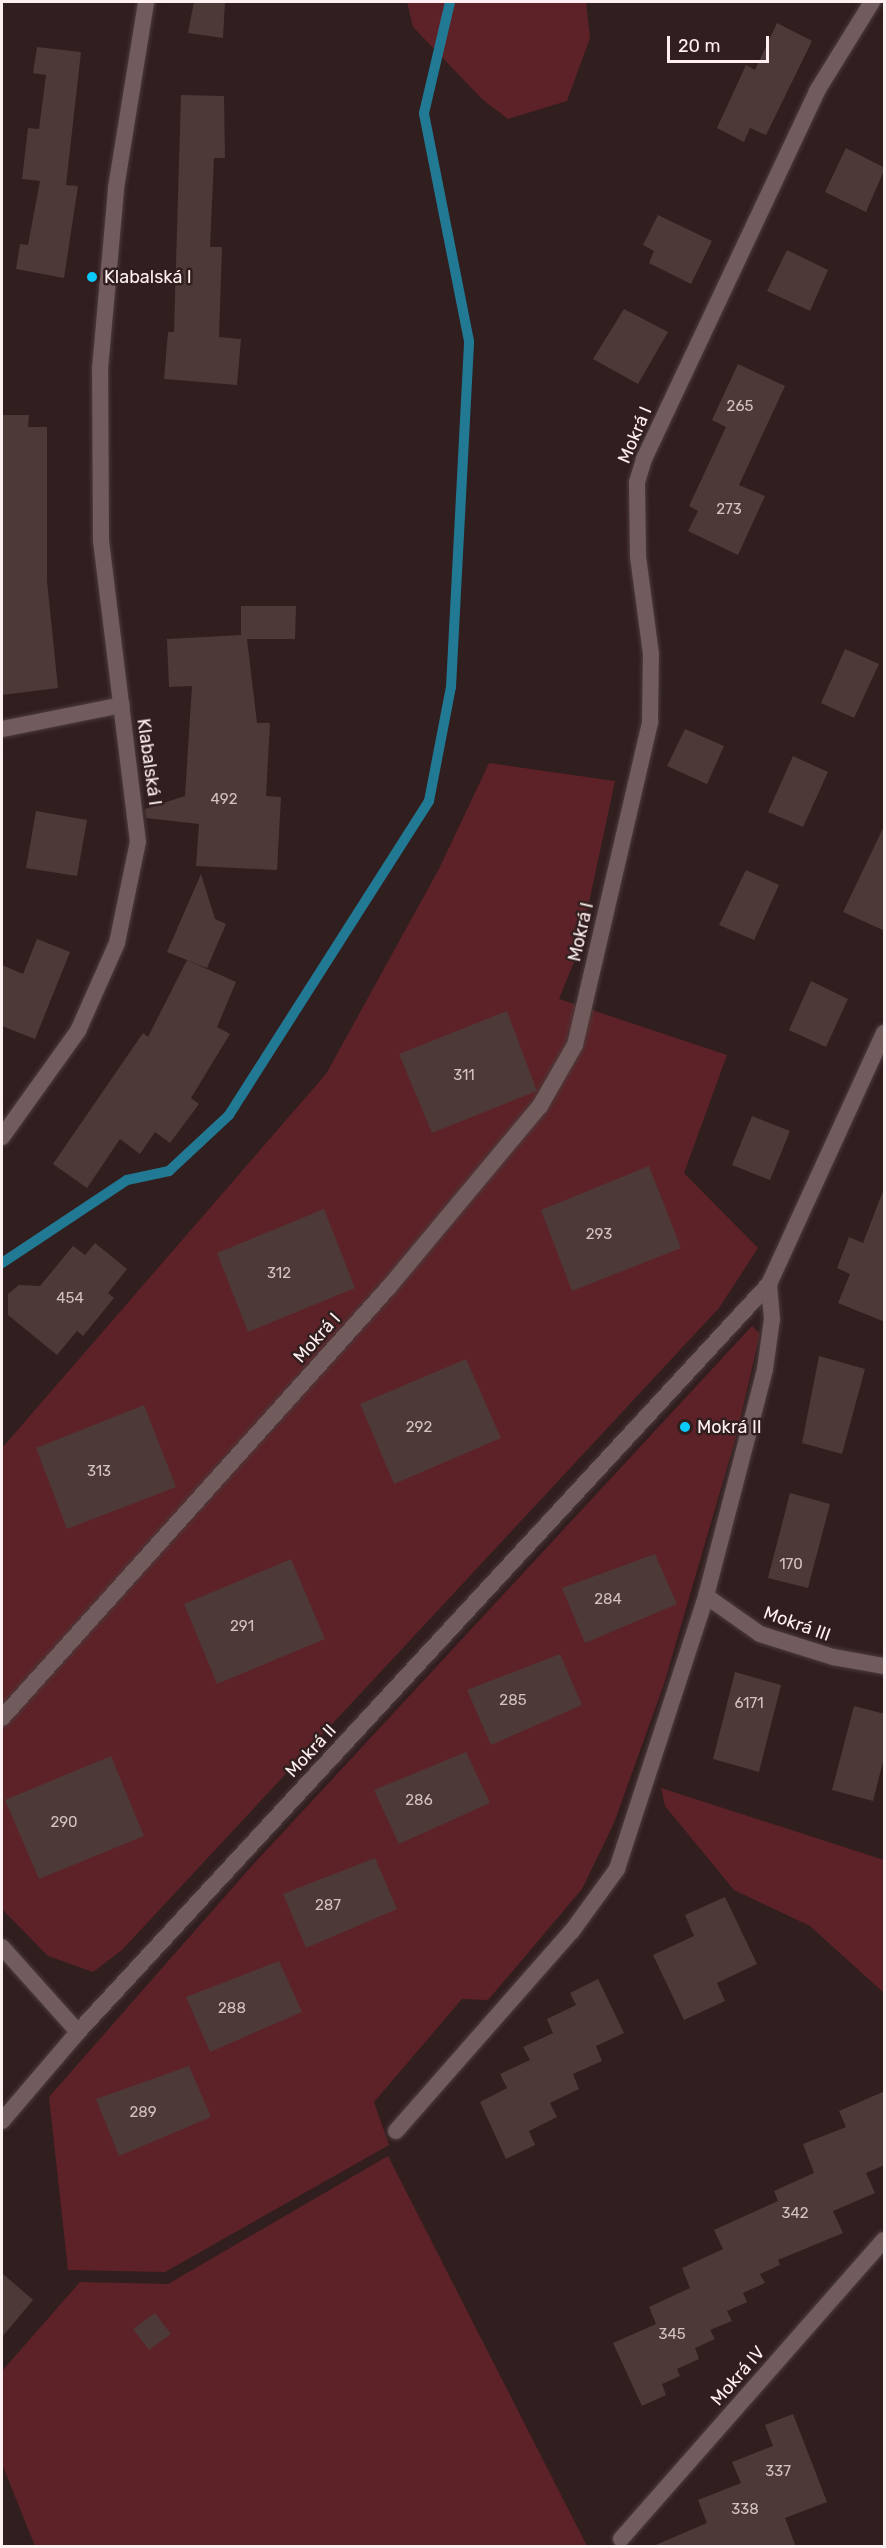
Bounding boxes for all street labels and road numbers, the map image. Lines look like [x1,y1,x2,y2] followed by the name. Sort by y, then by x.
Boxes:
[613,403,657,467] street label: Mokrá I
[132,717,166,807] street label: Klabalská I
[564,900,598,964] street label: Mokrá I
[289,1309,345,1367] street label: Mokrá I
[761,1602,833,1646] street label: Mokrá III
[281,1720,341,1782] street label: Mokrá II
[706,2342,770,2410] street label: Mokrá IV

